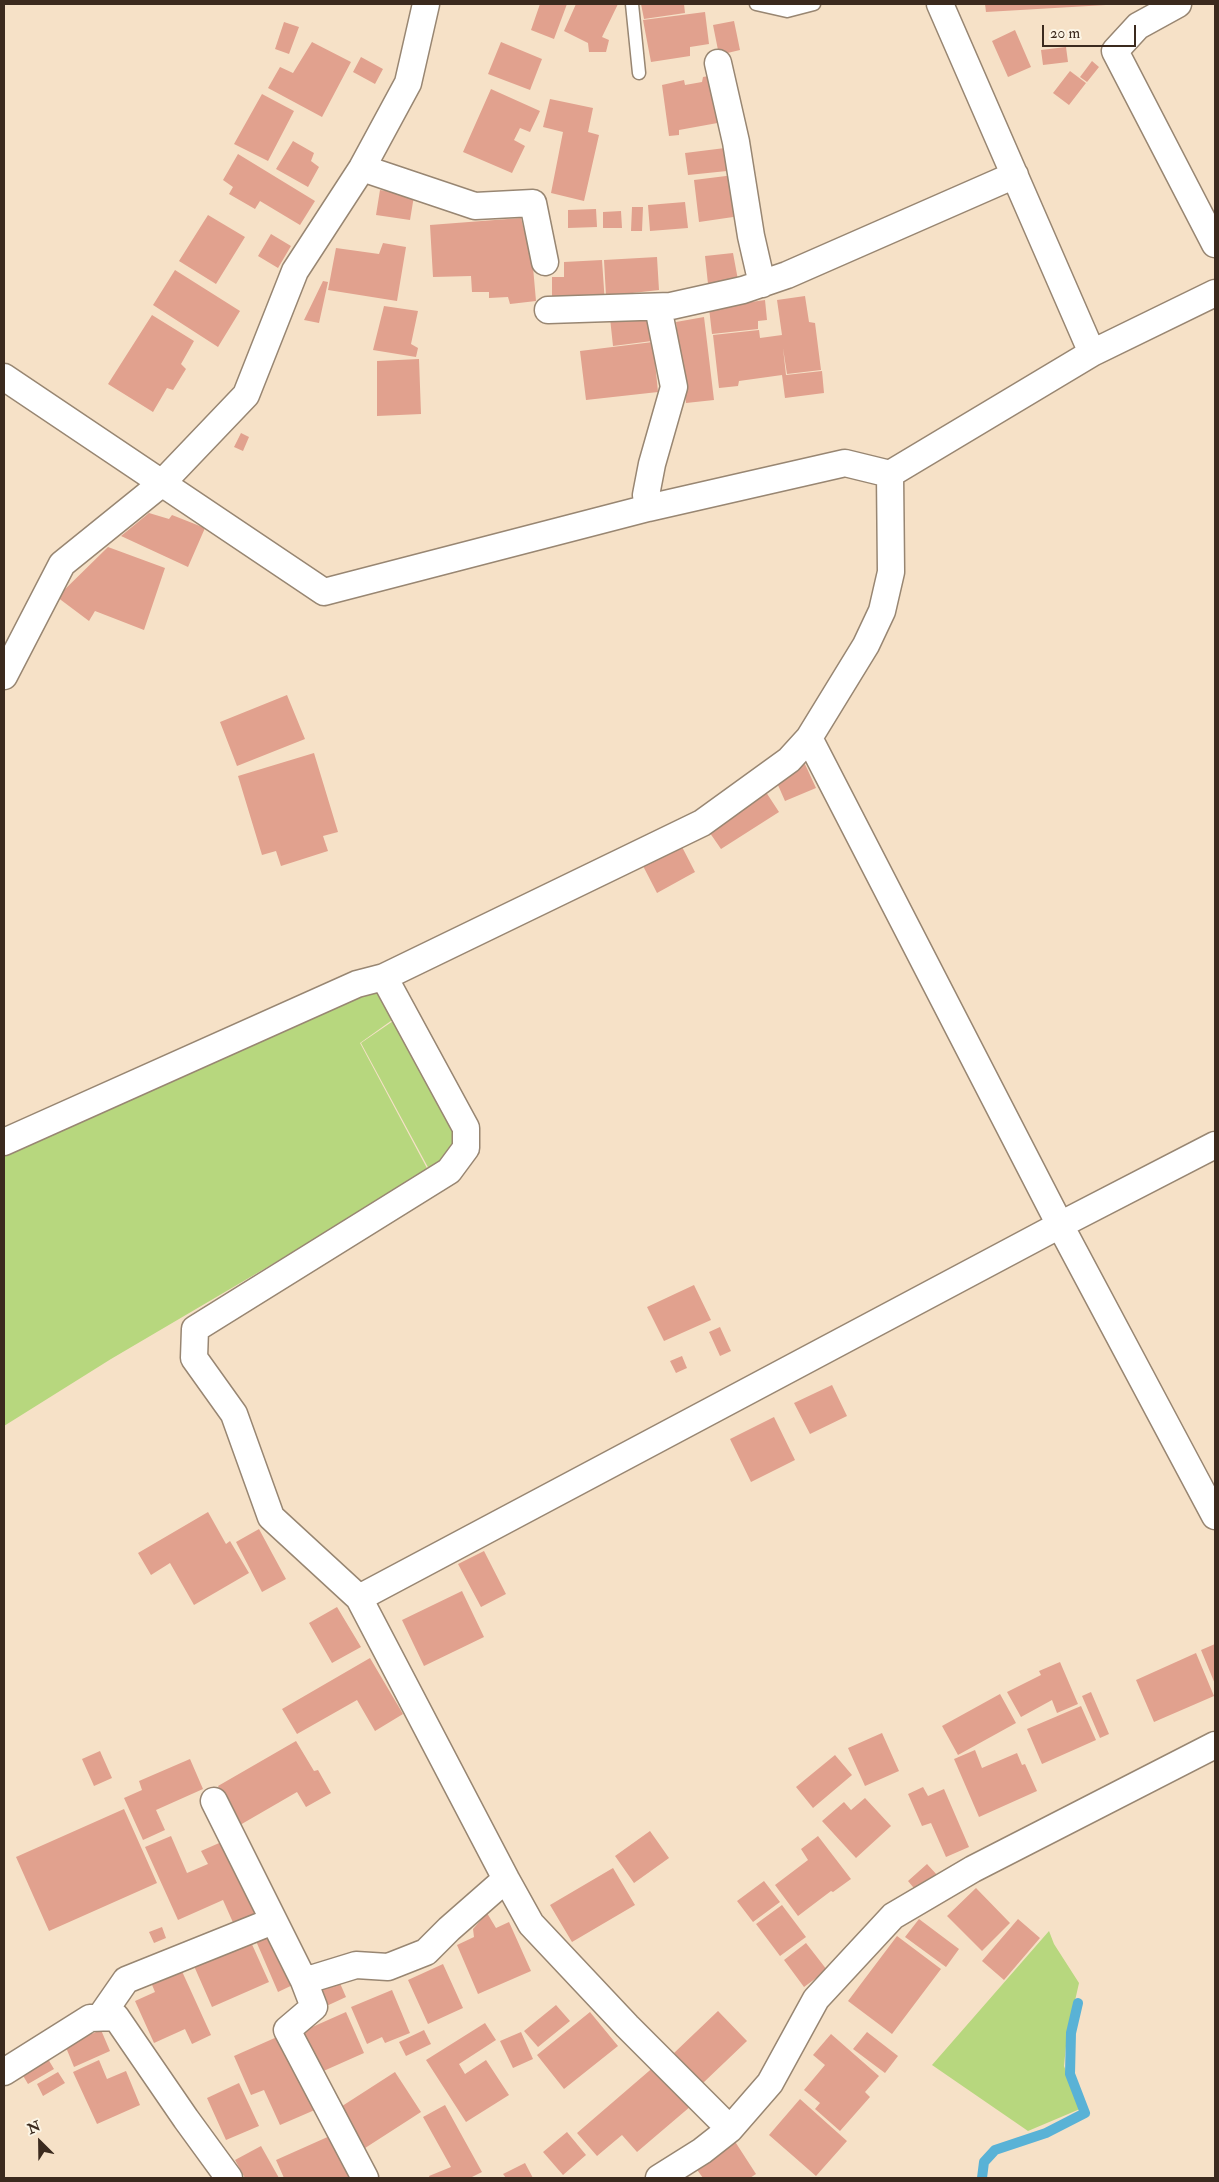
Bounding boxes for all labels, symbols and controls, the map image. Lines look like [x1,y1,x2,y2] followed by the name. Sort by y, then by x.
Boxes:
[1044,15,1138,47] scale bar
[1050,24,1080,43] text: 20 m
[15,2117,65,2167] north arrow
[25,2117,43,2138] text: N

